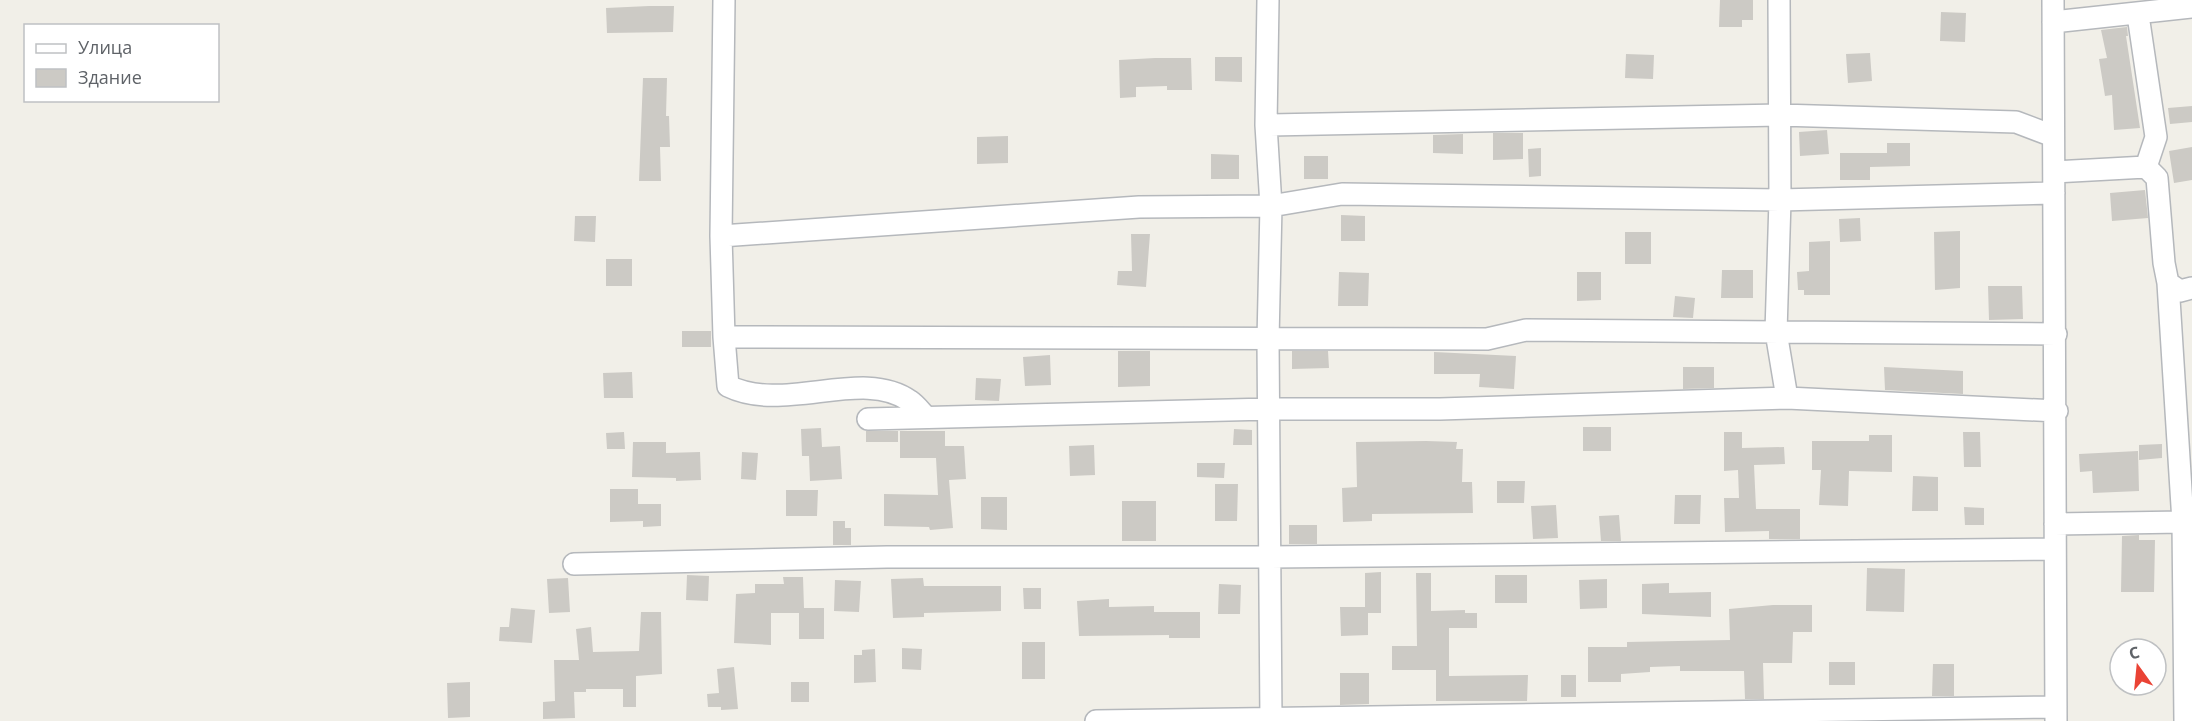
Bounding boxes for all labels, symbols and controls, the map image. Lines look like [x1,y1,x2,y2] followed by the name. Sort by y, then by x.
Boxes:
[24,24,219,102] legend
[78,35,132,59] text: Улица
[78,65,142,89] text: Здание
[2108,637,2168,697] north arrow
[2126,641,2142,664] text: С

